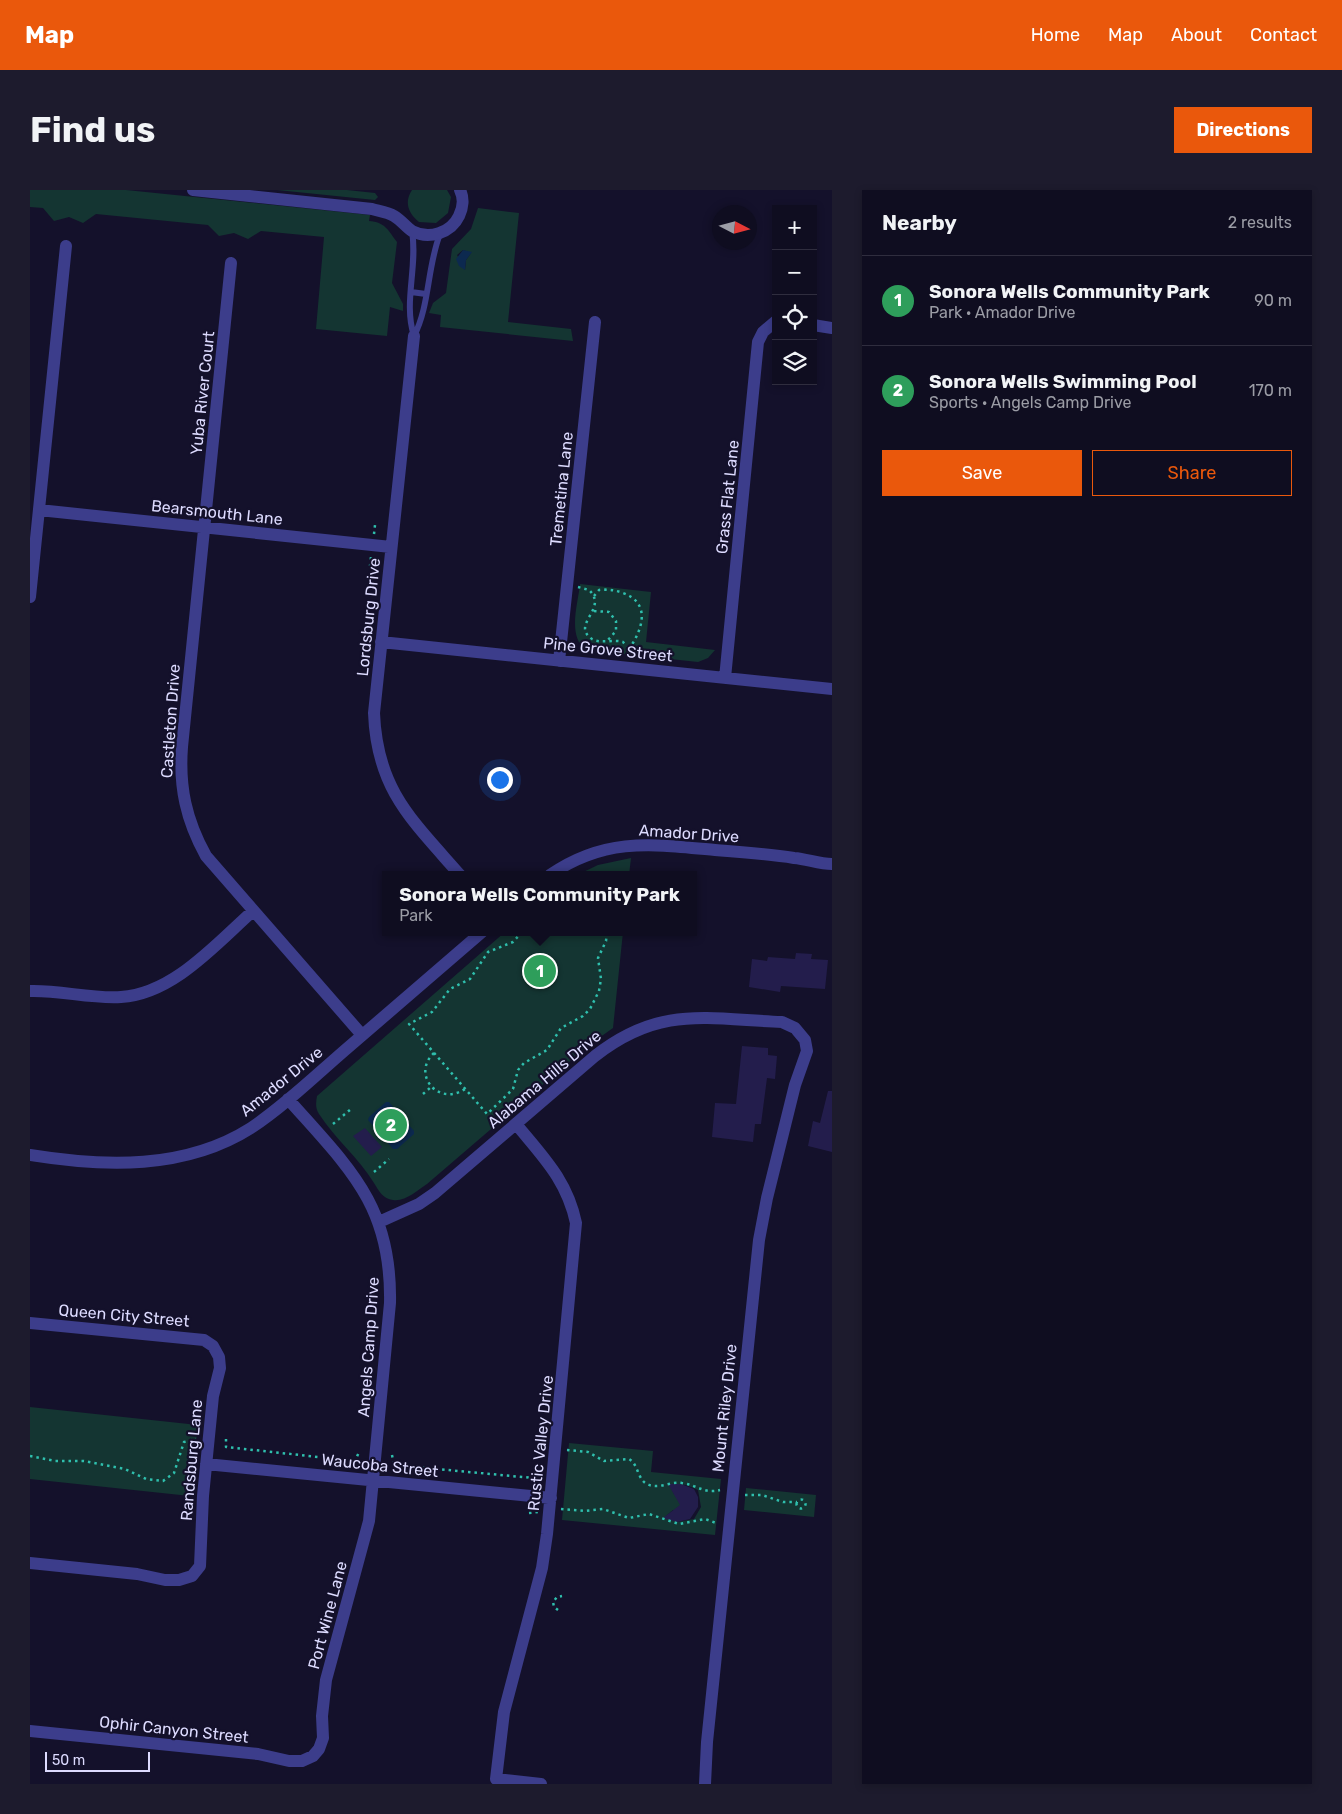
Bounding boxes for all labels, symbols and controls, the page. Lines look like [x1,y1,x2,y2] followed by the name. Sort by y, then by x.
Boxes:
[25,21,74,49] text: Map
[1031,24,1080,46] text: Home
[1108,24,1143,46] text: Map
[1171,24,1222,46] text: About
[1250,24,1317,46] text: Contact
[1174,107,1312,153] button: Directions
[30,109,155,151] text: Find us
[712,205,757,250] north arrow
[772,205,817,385] map controls
[772,205,817,250] button: +
[882,210,957,235] text: Nearby
[1228,213,1292,232] text: 2 results
[772,250,817,295] button: −
[929,280,1210,303] text: Sonora Wells Community Park
[894,291,902,310] text: 1
[1254,291,1292,310] text: 90 m
[772,295,817,340] button: locate
[929,303,1075,322] text: Park · Amador Drive
[187,330,218,456] street label: Yuba River Court
[772,340,817,385] button: layers
[929,370,1197,393] text: Sonora Wells Swimming Pool
[893,381,903,400] text: 2
[1249,381,1292,400] text: 170 m
[929,393,1131,412] text: Sports · Angels Camp Drive
[546,431,577,547] street label: Tremetina Lane
[712,439,743,555] street label: Grass Flat Lane
[882,450,1082,496] button: Save
[1092,450,1292,496] button: Share
[150,496,284,529] street label: Bearsmouth Lane
[353,557,384,677] street label: Lordsburg Drive
[542,633,674,666] street label: Pine Grove Street
[157,663,184,779] street label: Castleton Drive
[487,767,513,793] your location
[638,821,740,846] street label: Amador Drive
[382,871,697,936] popup
[399,883,680,906] text: Sonora Wells Community Park
[399,906,432,925] text: Park
[524,952,556,990] pin: 1
[484,1026,605,1132] street label: Alabama Hills Drive
[236,1042,326,1120] street label: Amador Drive
[375,1106,407,1144] pin: 2
[354,1276,383,1418] street label: Angels Camp Drive
[58,1300,190,1331] street label: Queen City Street
[708,1343,741,1473] street label: Mount Riley Drive
[524,1374,557,1512] street label: Rustic Valley Drive
[177,1399,206,1522] street label: Randsburg Lane
[321,1450,439,1481] street label: Waucoba Street
[304,1559,351,1671] street label: Port Wine Lane
[98,1712,250,1747] street label: Ophir Canyon Street
[45,1749,150,1772] scale bar
[52,1752,85,1769] text: 50 m

